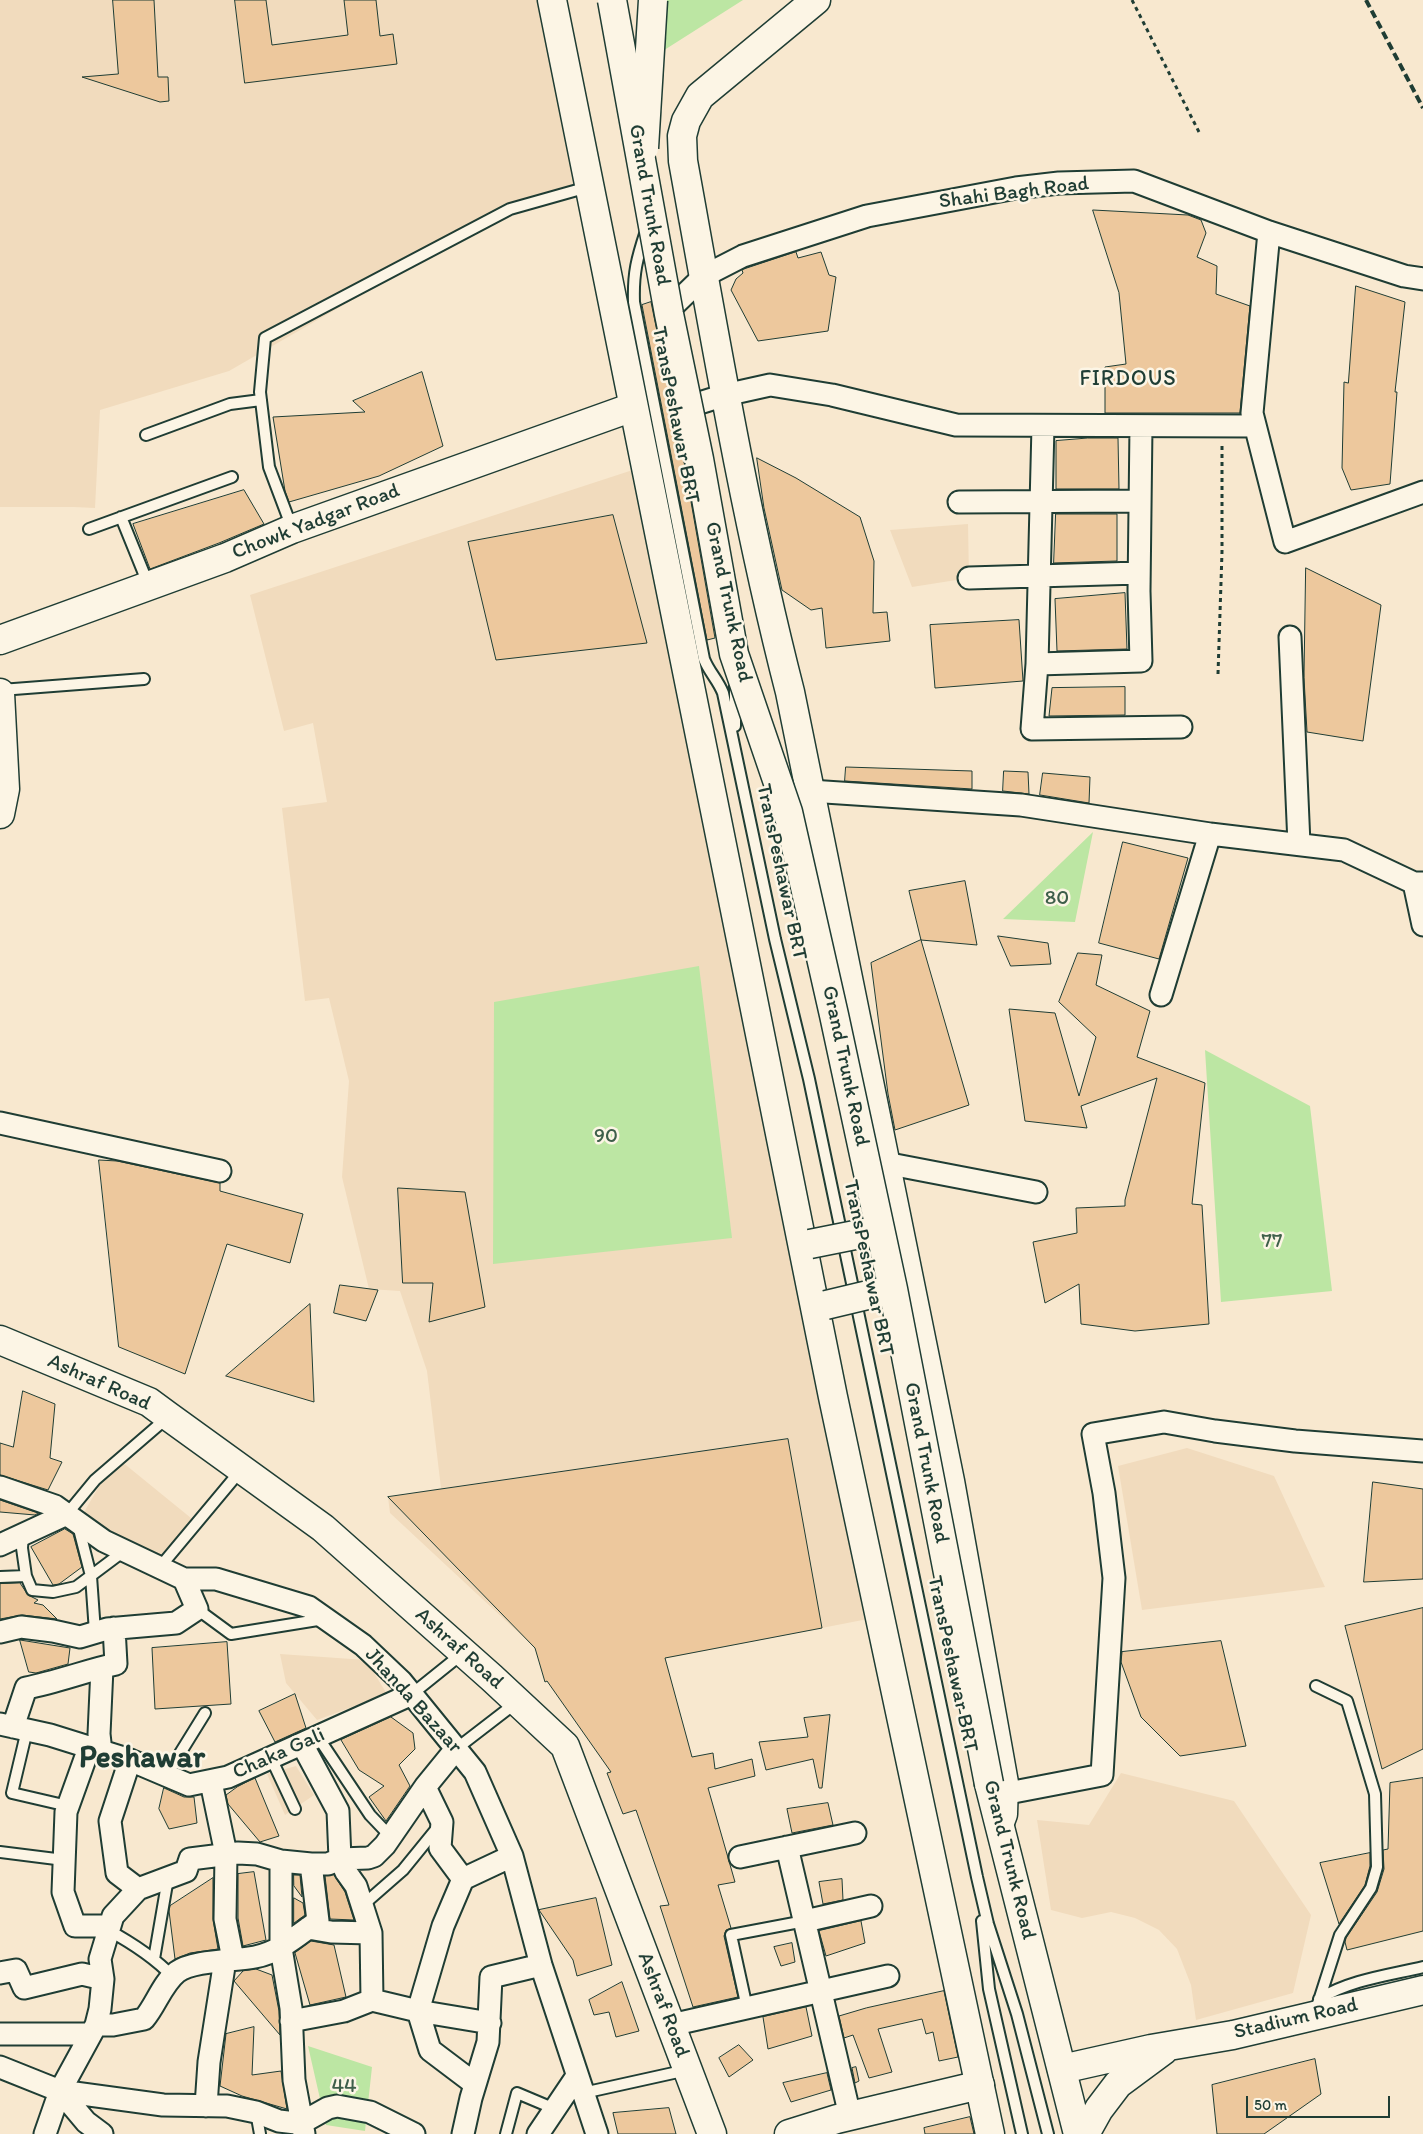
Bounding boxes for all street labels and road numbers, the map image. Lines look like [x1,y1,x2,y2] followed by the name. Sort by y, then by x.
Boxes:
[622,122,676,288] street label: Grand Trunk Road
[938,171,1090,215] street label: Shahi Bagh Road
[645,324,705,506] street label: TransPeshawar BRT
[228,478,404,566] street label: Chowk Yadgar Road
[699,519,757,685] street label: Grand Trunk Road
[750,781,812,963] street label: TransPeshawar BRT
[816,983,874,1149] street label: Grand Trunk Road
[837,1177,899,1359] street label: TransPeshawar BRT
[43,1349,155,1417] street label: Ashraf Road
[898,1380,954,1546] street label: Grand Trunk Road
[921,1573,983,1755] street label: TransPeshawar BRT
[410,1603,508,1695] street label: Ashraf Road
[359,1643,467,1759] street label: Jhanda Bazaar
[229,1723,329,1785] street label: Chaka Gali
[977,1778,1041,1942] street label: Grand Trunk Road
[631,1949,695,2061] street label: Ashraf Road
[1232,1992,1360,2046] street label: Stadium Road

